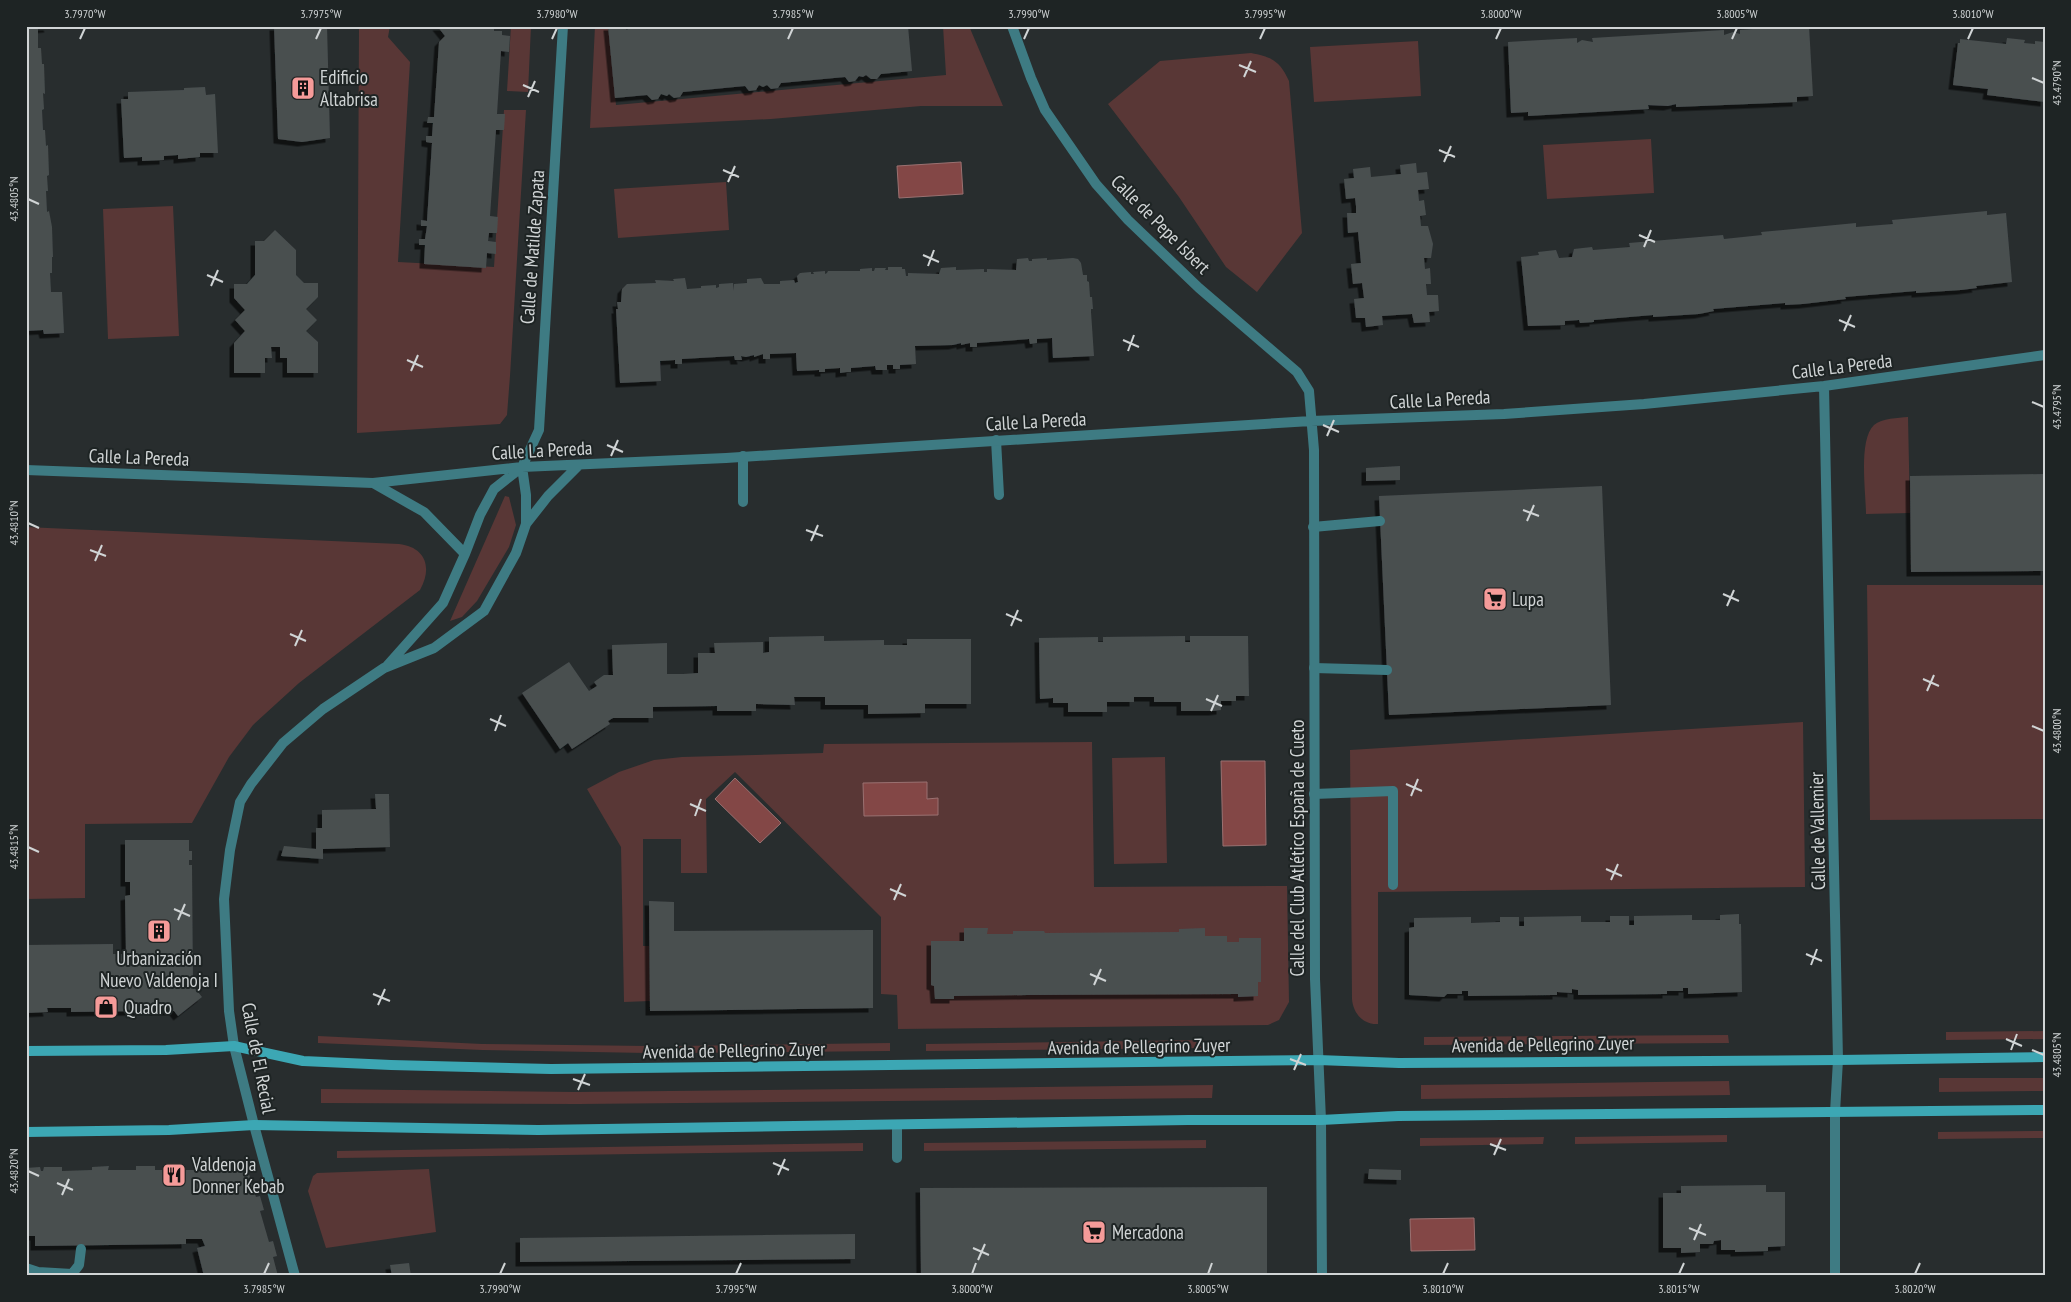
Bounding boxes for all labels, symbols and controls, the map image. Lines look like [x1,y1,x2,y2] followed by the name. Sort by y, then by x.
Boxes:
[64,6,106,21] text: 3.7970°W
[300,6,342,21] text: 3.7975°W
[536,6,578,21] text: 3.7980°W
[772,6,814,21] text: 3.7985°W
[1008,6,1050,21] text: 3.7990°W
[1244,6,1286,21] text: 3.7995°W
[1480,6,1522,21] text: 3.8000°W
[1716,6,1758,21] text: 3.8005°W
[1952,6,1994,21] text: 3.8010°W
[2049,60,2064,106] text: 43.4790°N
[320,65,378,111] place label: Edificio Altabrisa
[290,75,316,101] building icon: Edificio Altabrisa
[515,169,549,325] street label: Calle de Matilde Zapata
[1106,169,1216,279] street label: Calle de Pepe Isbert
[6,176,21,222] text: 43.4805°N
[1791,348,1893,384] street label: Calle La Pereda
[1389,384,1491,414] street label: Calle La Pereda
[2049,384,2064,430] text: 43.4795°N
[985,406,1087,436] street label: Calle La Pereda
[491,435,593,465] street label: Calle La Pereda
[88,443,190,471] street label: Calle La Pereda
[6,500,21,546] text: 43.4810°N
[1482,586,1508,612] supermarket icon: Lupa
[1512,587,1544,611] place label: Lupa
[2049,708,2064,754] text: 43.4800°N
[1285,719,1309,977] street label: Calle del Club Atlético España de Cueto
[1804,771,1830,890] street label: Calle de Vallemier
[6,824,21,870] text: 43.4815°N
[146,918,172,944] building icon: Urbanización Nuevo Valdenoja I
[100,946,218,992] place label: Urbanización Nuevo Valdenoja I
[93,994,119,1020] shop icon: Quadro
[124,995,172,1019] place label: Quadro
[236,1001,282,1116] street label: Calle de El Recial
[1451,1030,1635,1058] street label: Avenida de Pellegrino Zuyer
[1047,1032,1231,1060] street label: Avenida de Pellegrino Zuyer
[2049,1032,2064,1078] text: 43.4805°N
[642,1036,826,1064] street label: Avenida de Pellegrino Zuyer
[6,1148,21,1194] text: 43.4820°N
[191,1152,285,1198] place label: Valdenoja Donner Kebab
[161,1162,187,1188] restaurant icon: Valdenoja Donner Kebab
[1081,1219,1107,1245] supermarket icon: Mercadona
[1112,1220,1184,1244] place label: Mercadona
[243,1281,285,1296] text: 3.7985°W
[479,1281,521,1296] text: 3.7990°W
[715,1281,757,1296] text: 3.7995°W
[951,1281,993,1296] text: 3.8000°W
[1187,1281,1229,1296] text: 3.8005°W
[1422,1281,1464,1296] text: 3.8010°W
[1658,1281,1700,1296] text: 3.8015°W
[1894,1281,1936,1296] text: 3.8020°W

